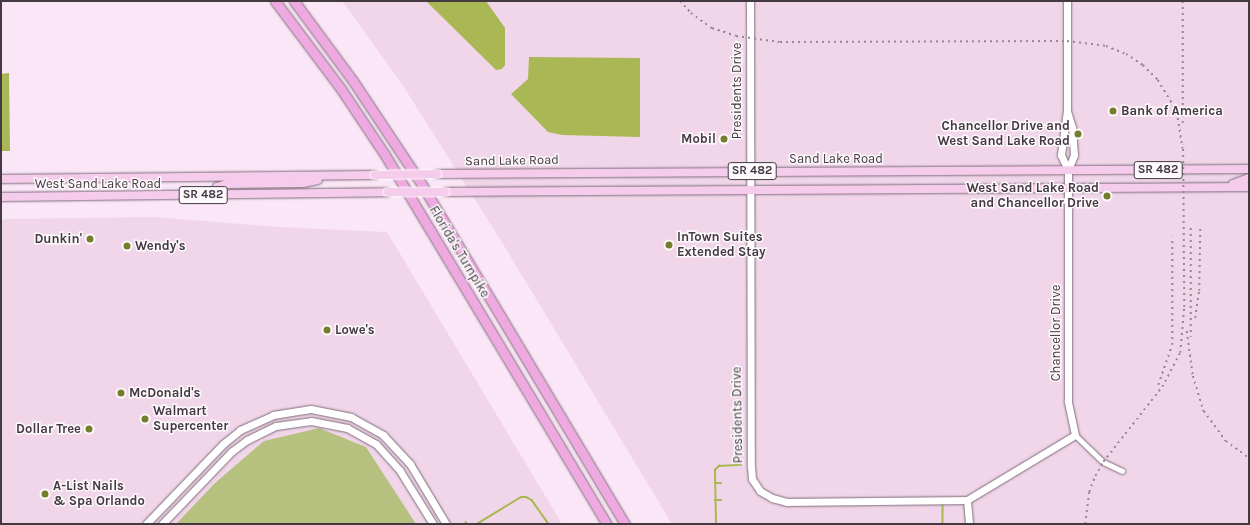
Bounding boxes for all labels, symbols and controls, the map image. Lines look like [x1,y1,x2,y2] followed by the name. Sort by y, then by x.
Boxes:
[729,43,745,139] street label: Presidents Drive
[1121,103,1223,119] place label: Bank of America
[1108,106,1118,116] marker: Bank of America
[938,119,1070,150] place label: Chancellor Drive and West Sand Lake Road
[1073,129,1083,139] marker: Chancellor Drive and West Sand Lake Road
[681,131,716,147] place label: Mobil
[719,134,729,144] marker: Mobil
[789,151,883,167] street label: Sand Lake Road
[465,152,559,170] street label: Sand Lake Road
[1133,160,1183,180] road number: SR 482
[727,161,777,181] road number: SR 482
[35,176,161,192] street label: West Sand Lake Road
[967,181,1099,212] place label: West Sand Lake Road and Chancellor Drive
[178,185,228,205] road number: SR 482
[1102,191,1112,201] marker: West Sand Lake Road and Chancellor Drive
[425,203,493,301] street label: Florida's Turnpike
[677,230,766,261] place label: InTown Suites Extended Stay
[34,231,82,247] place label: Dunkin'
[85,234,95,244] marker: Dunkin'
[135,238,185,254] place label: Wendy's
[664,240,674,250] marker: InTown Suites Extended Stay
[122,241,132,251] marker: Wendy's
[1048,285,1064,381] street label: Chancellor Drive
[335,322,375,338] place label: Lowe's
[322,325,332,335] marker: Lowe's
[729,367,747,463] street label: Presidents Drive
[129,385,200,401] place label: McDonald's
[116,388,126,398] marker: McDonald's
[153,404,228,435] place label: Walmart Supercenter
[140,414,150,424] marker: Walmart Supercenter
[16,421,81,437] place label: Dollar Tree
[84,424,94,434] marker: Dollar Tree
[53,479,145,510] place label: A-List Nails & Spa Orlando
[40,489,50,499] marker: A-List Nails & Spa Orlando

